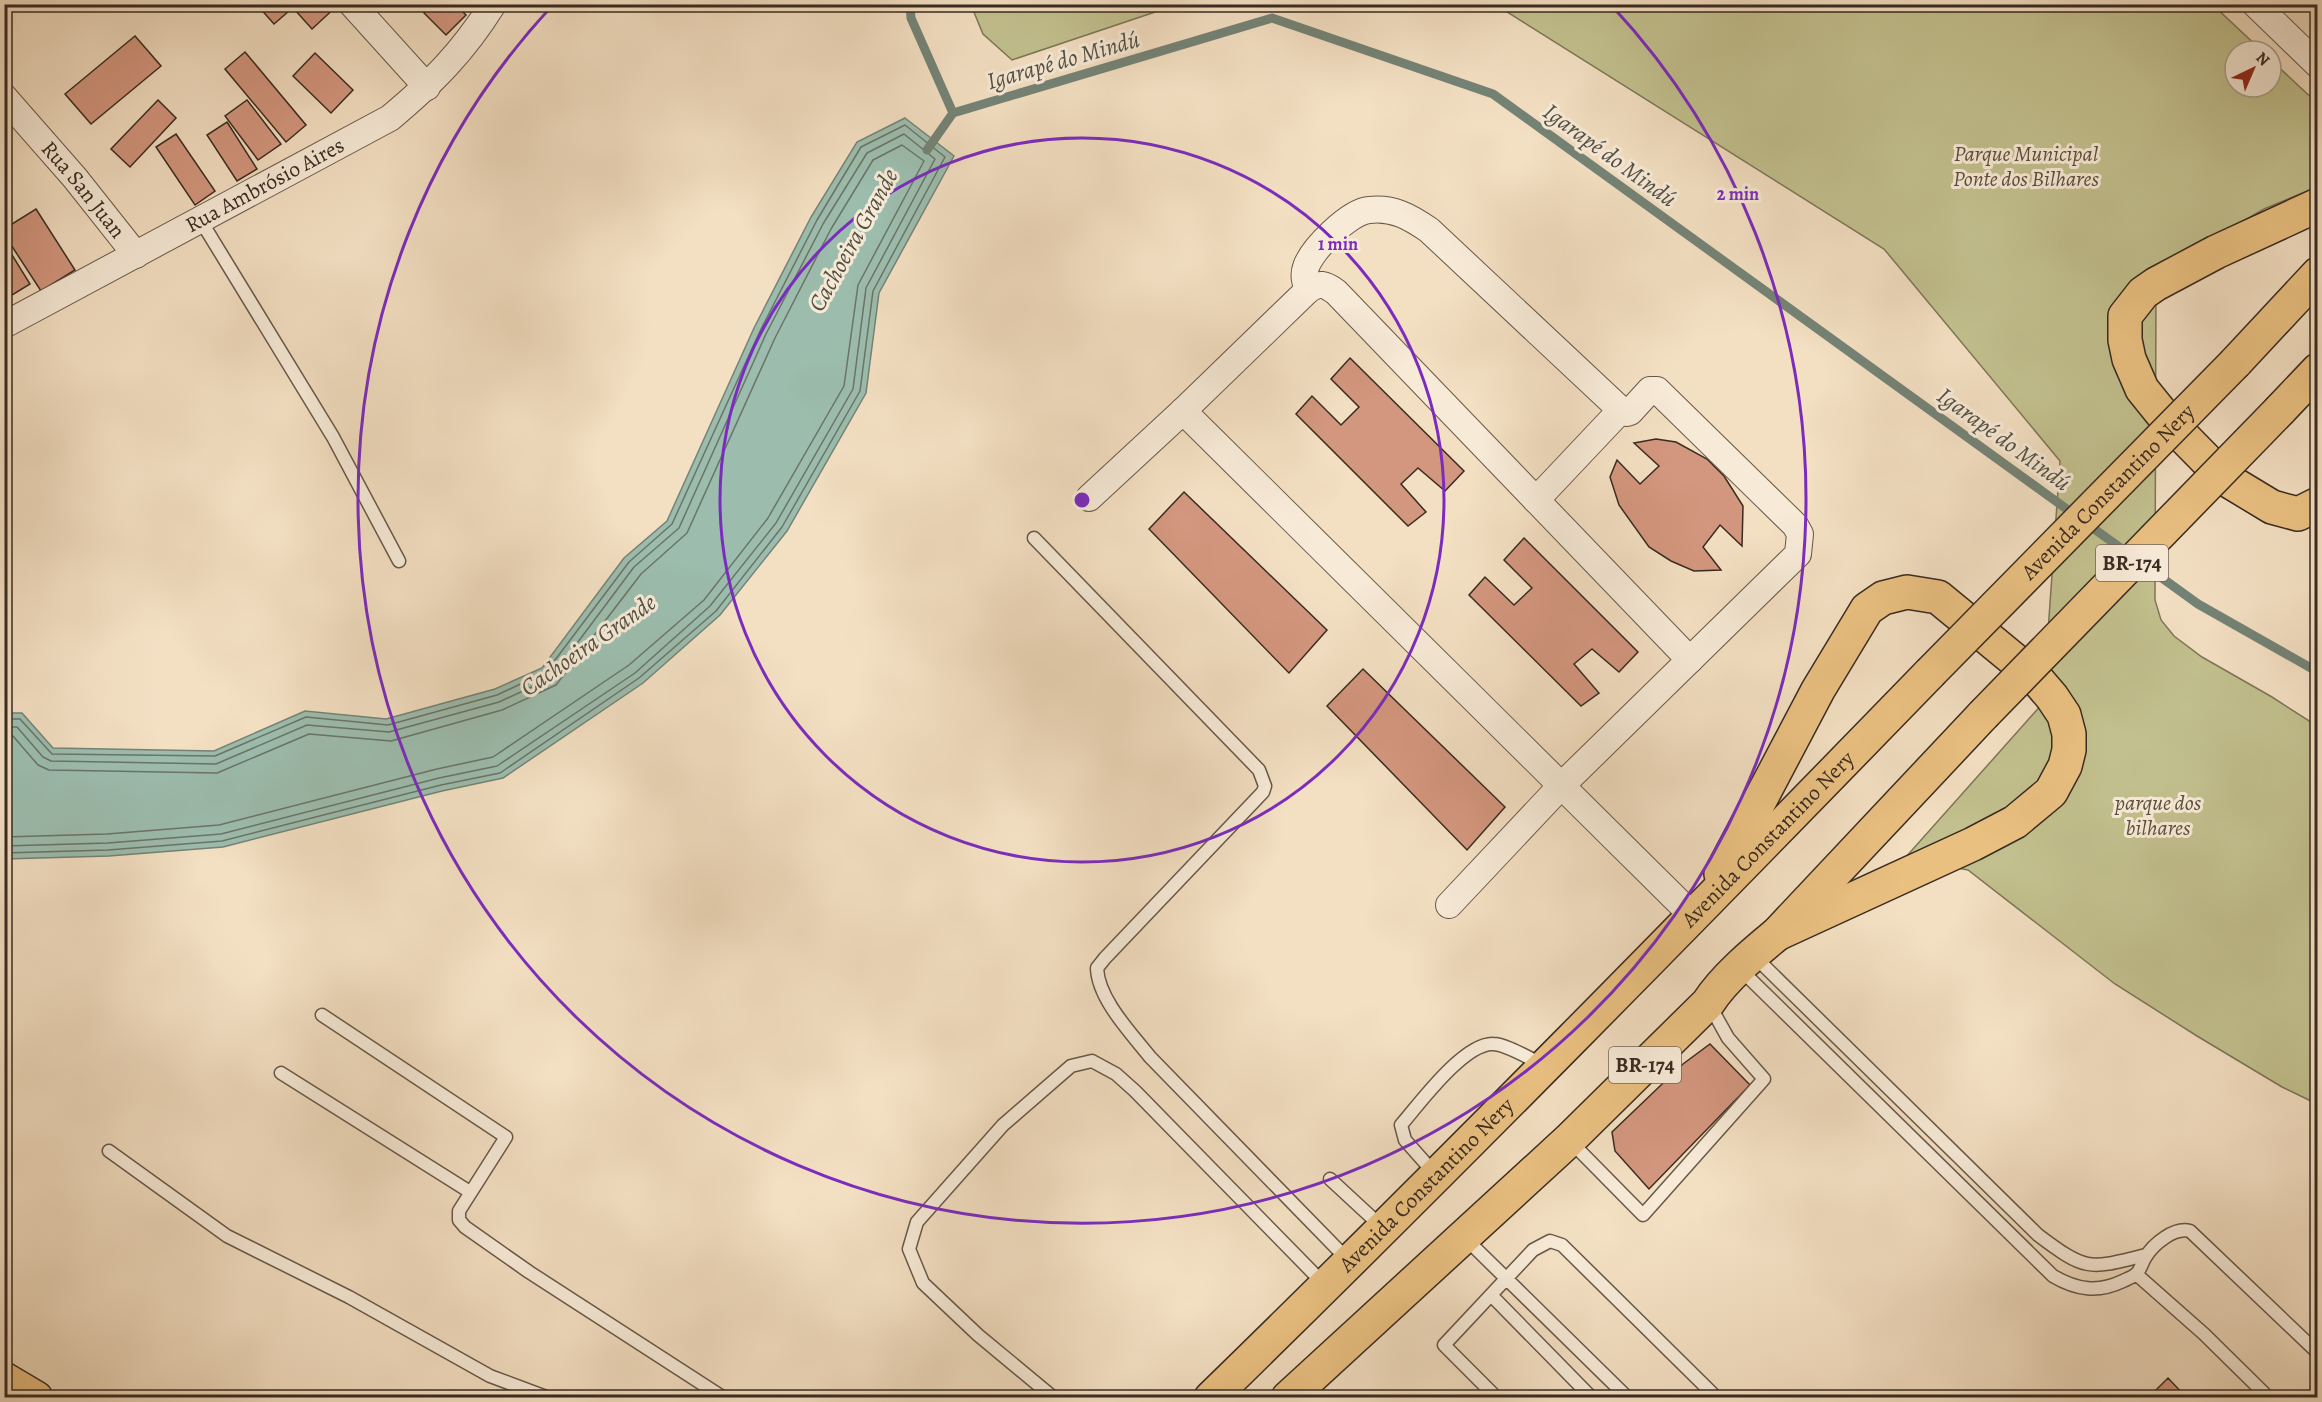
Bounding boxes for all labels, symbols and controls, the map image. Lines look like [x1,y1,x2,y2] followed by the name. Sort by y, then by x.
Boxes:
[983,23,1144,97] water label: Igarapé do Mindú
[2223,39,2283,99] north arrow
[2251,47,2275,71] text: N
[1537,96,1683,214] water label: Igarapé do Mindú
[180,130,350,240] street label: Rua Ambrósio Aires
[34,134,132,245] street label: Rua San Juan
[1953,139,2099,194] park label: Parque Municipal Ponte dos Bilhares
[801,163,906,317] water label: Cachoeira Grande
[1717,182,1759,206] text: 2 min
[1318,232,1358,256] text: 1 min
[1931,380,2077,498] water label: Igarapé do Mindú
[2014,397,2202,587] street label: Avenida Constantino Nery
[1072,490,1092,510] centre of rings
[2096,545,2168,581] road number: BR-174
[514,586,662,704] water label: Cachoeira Grande
[1674,744,1861,935] street label: Avenida Constantino Nery
[2114,788,2202,843] park label: parque dos bilhares
[1609,1047,1681,1083] road number: BR-174
[1332,1091,1521,1280] street label: Avenida Constantino Nery

